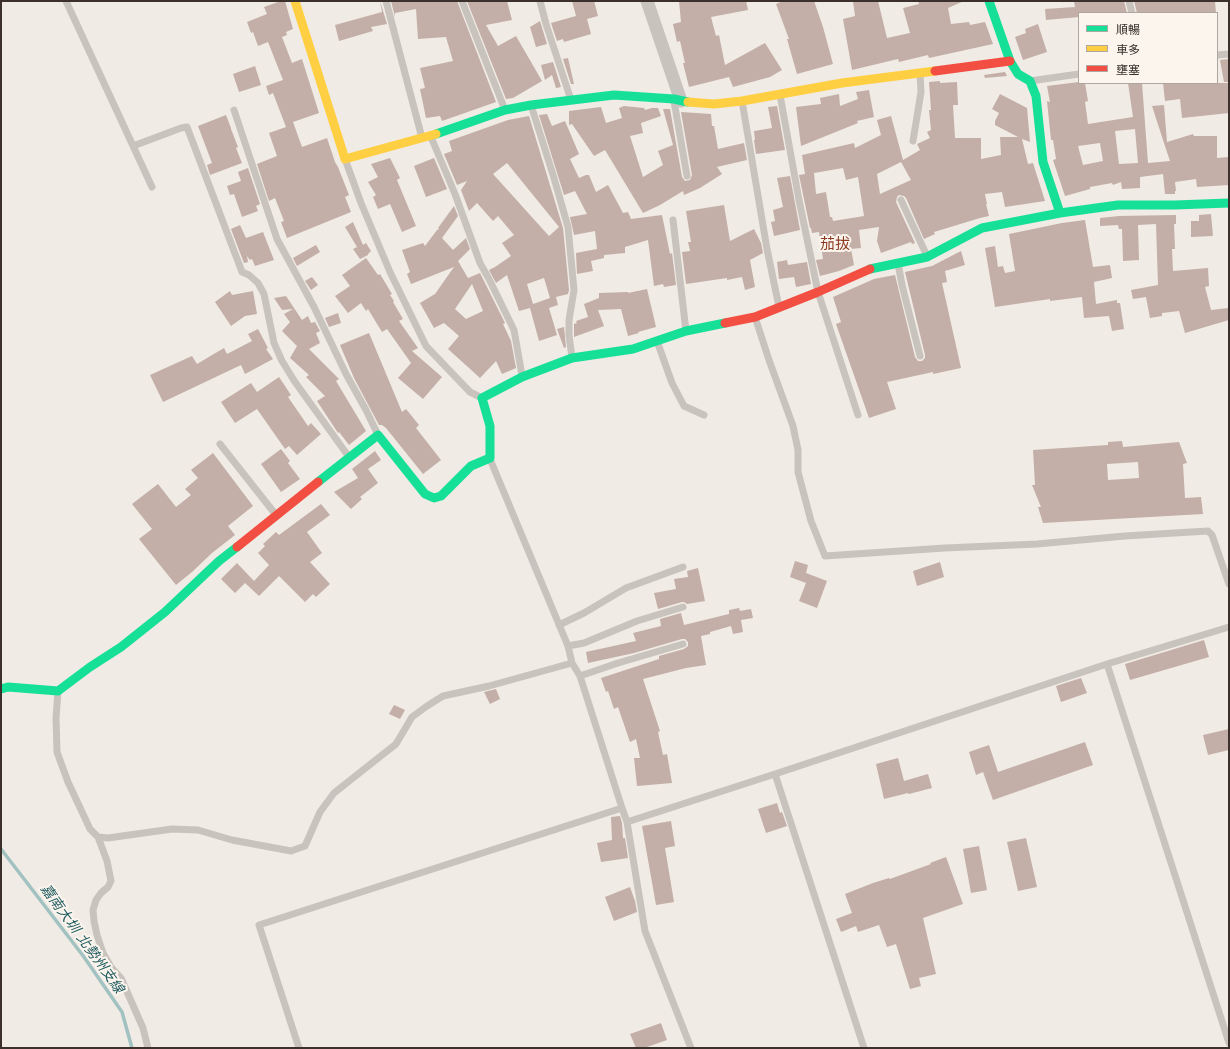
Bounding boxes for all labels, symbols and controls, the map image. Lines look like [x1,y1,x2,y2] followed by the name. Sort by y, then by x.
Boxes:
[1078,12,1218,84] legend
[1116,23,1140,37] text: 順暢
[1116,43,1140,57] text: 車多
[1116,63,1140,77] text: 壅塞
[820,236,850,254] district label: 茄拔
[37,881,127,997] water label: 嘉南大圳 北勢州支線

